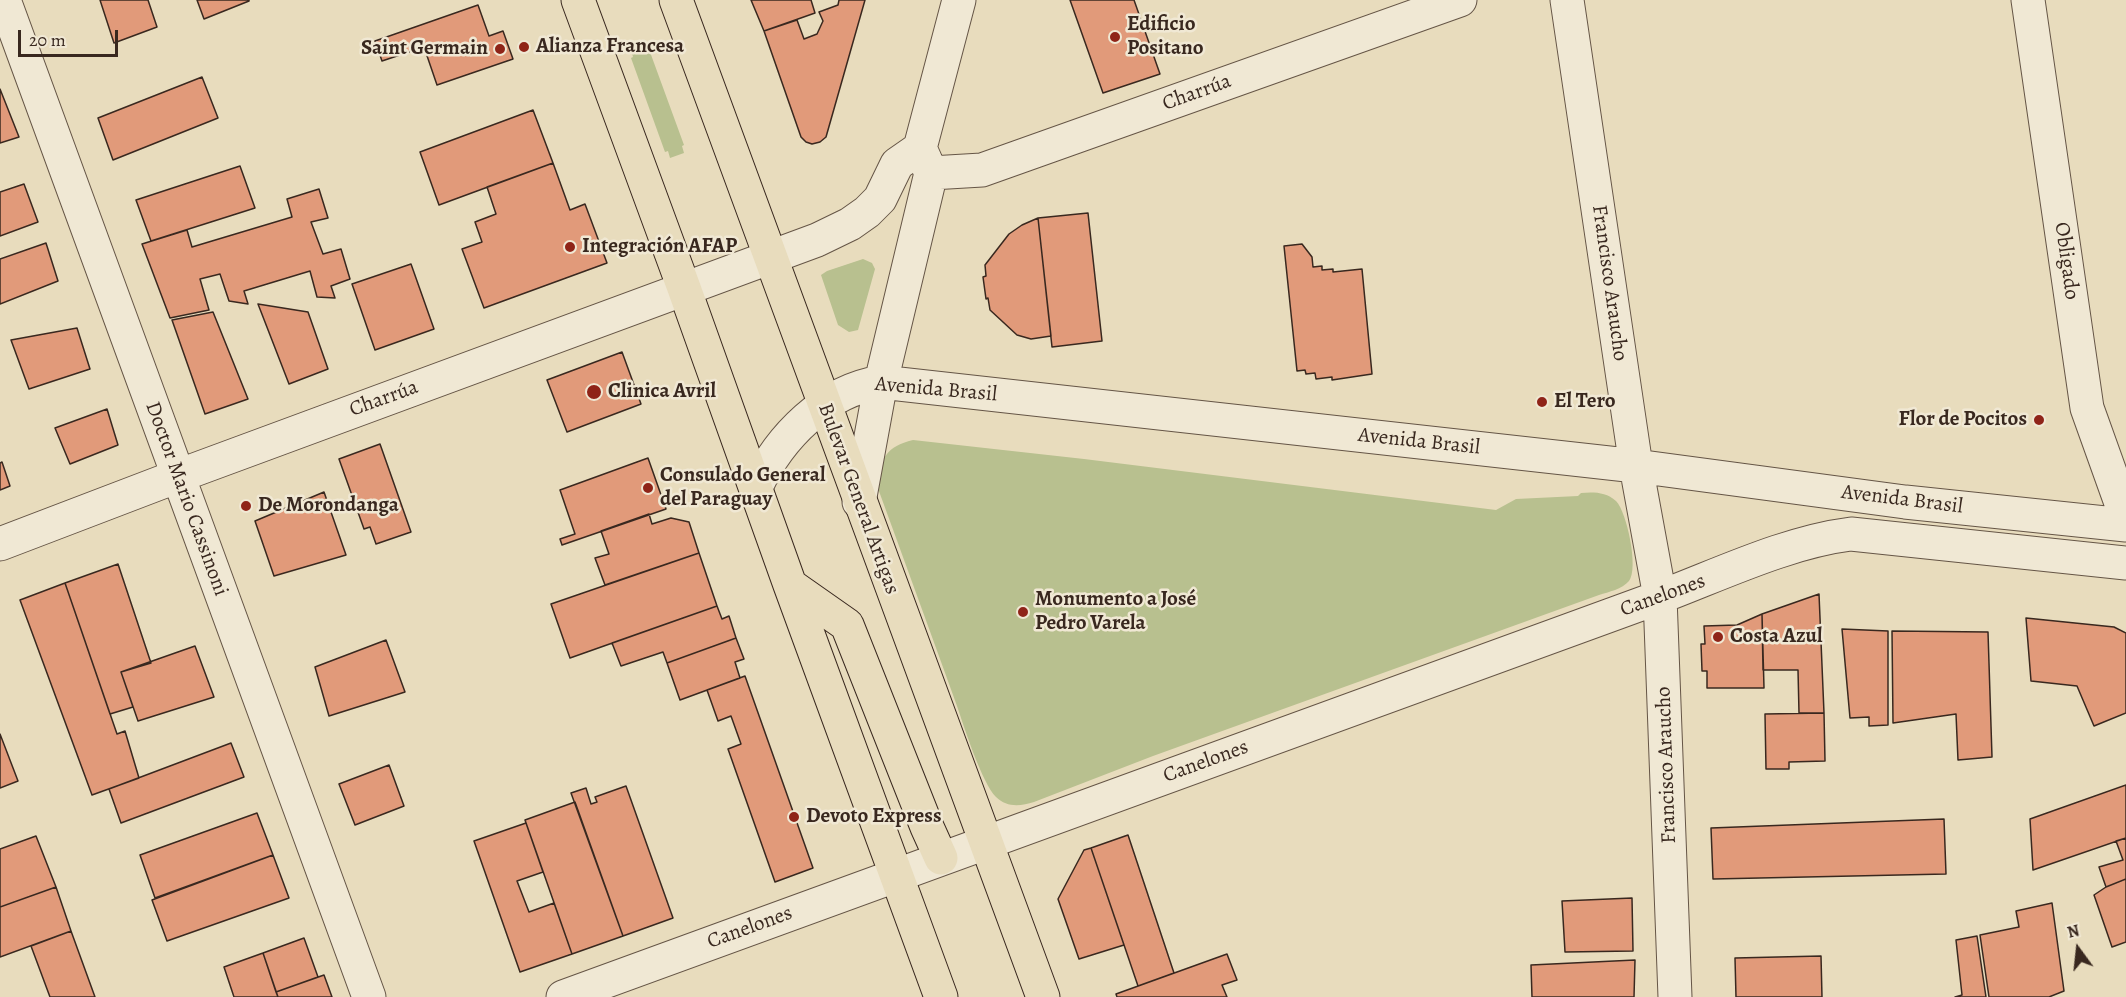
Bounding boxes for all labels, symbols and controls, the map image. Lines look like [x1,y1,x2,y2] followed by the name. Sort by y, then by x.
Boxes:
[1127,12,1204,62] place label: Edificio Positano
[21,18,122,56] scale bar
[29,28,66,52] text: 20 m
[1108,30,1122,44] marker: Edificio Positano
[536,34,684,60] place label: Alianza Francesa
[361,36,488,62] place label: Saint Germain
[517,40,531,54] marker: Alianza Francesa
[493,42,507,56] marker: Saint Germain
[1159,69,1235,117] street label: Charrúa
[1586,203,1632,363] street label: Francisco Araucho
[2048,221,2084,301] street label: Obligado
[582,234,737,260] place label: Integración AFAP
[563,240,577,254] marker: Integración AFAP
[874,372,998,408] street label: Avenida Brasil
[346,375,422,423] street label: Charrúa
[608,379,716,405] place label: Clinica Avril
[585,383,603,401] marker: Clinica Avril
[1554,389,1616,415] place label: El Tero
[1535,395,1549,409] marker: El Tero
[139,398,233,600] street label: Doctor Mario Cassinoni
[812,400,904,598] street label: Bulevar General Artigas
[1899,407,2027,433] place label: Flor de Pocitos
[2032,413,2046,427] marker: Flor de Pocitos
[1357,423,1481,461] street label: Avenida Brasil
[660,463,825,513] place label: Consulado General del Paraguay
[1840,480,1964,520] street label: Avenida Brasil
[641,481,655,495] marker: Consulado General del Paraguay
[258,493,399,519] place label: De Morondanga
[239,499,253,513] marker: De Morondanga
[1617,569,1709,623] street label: Canelones
[1035,587,1196,637] place label: Monumento a José Pedro Varela
[1016,605,1030,619] marker: Monumento a José Pedro Varela
[1730,624,1823,650] place label: Costa Azul
[1711,630,1725,644] marker: Costa Azul
[1652,686,1682,844] street label: Francisco Araucho
[1160,735,1252,789] street label: Canelones
[806,804,941,830] place label: Devoto Express
[787,810,801,824] marker: Devoto Express
[704,901,796,955] street label: Canelones
[2048,919,2108,979] north arrow
[2065,919,2082,944] text: N

